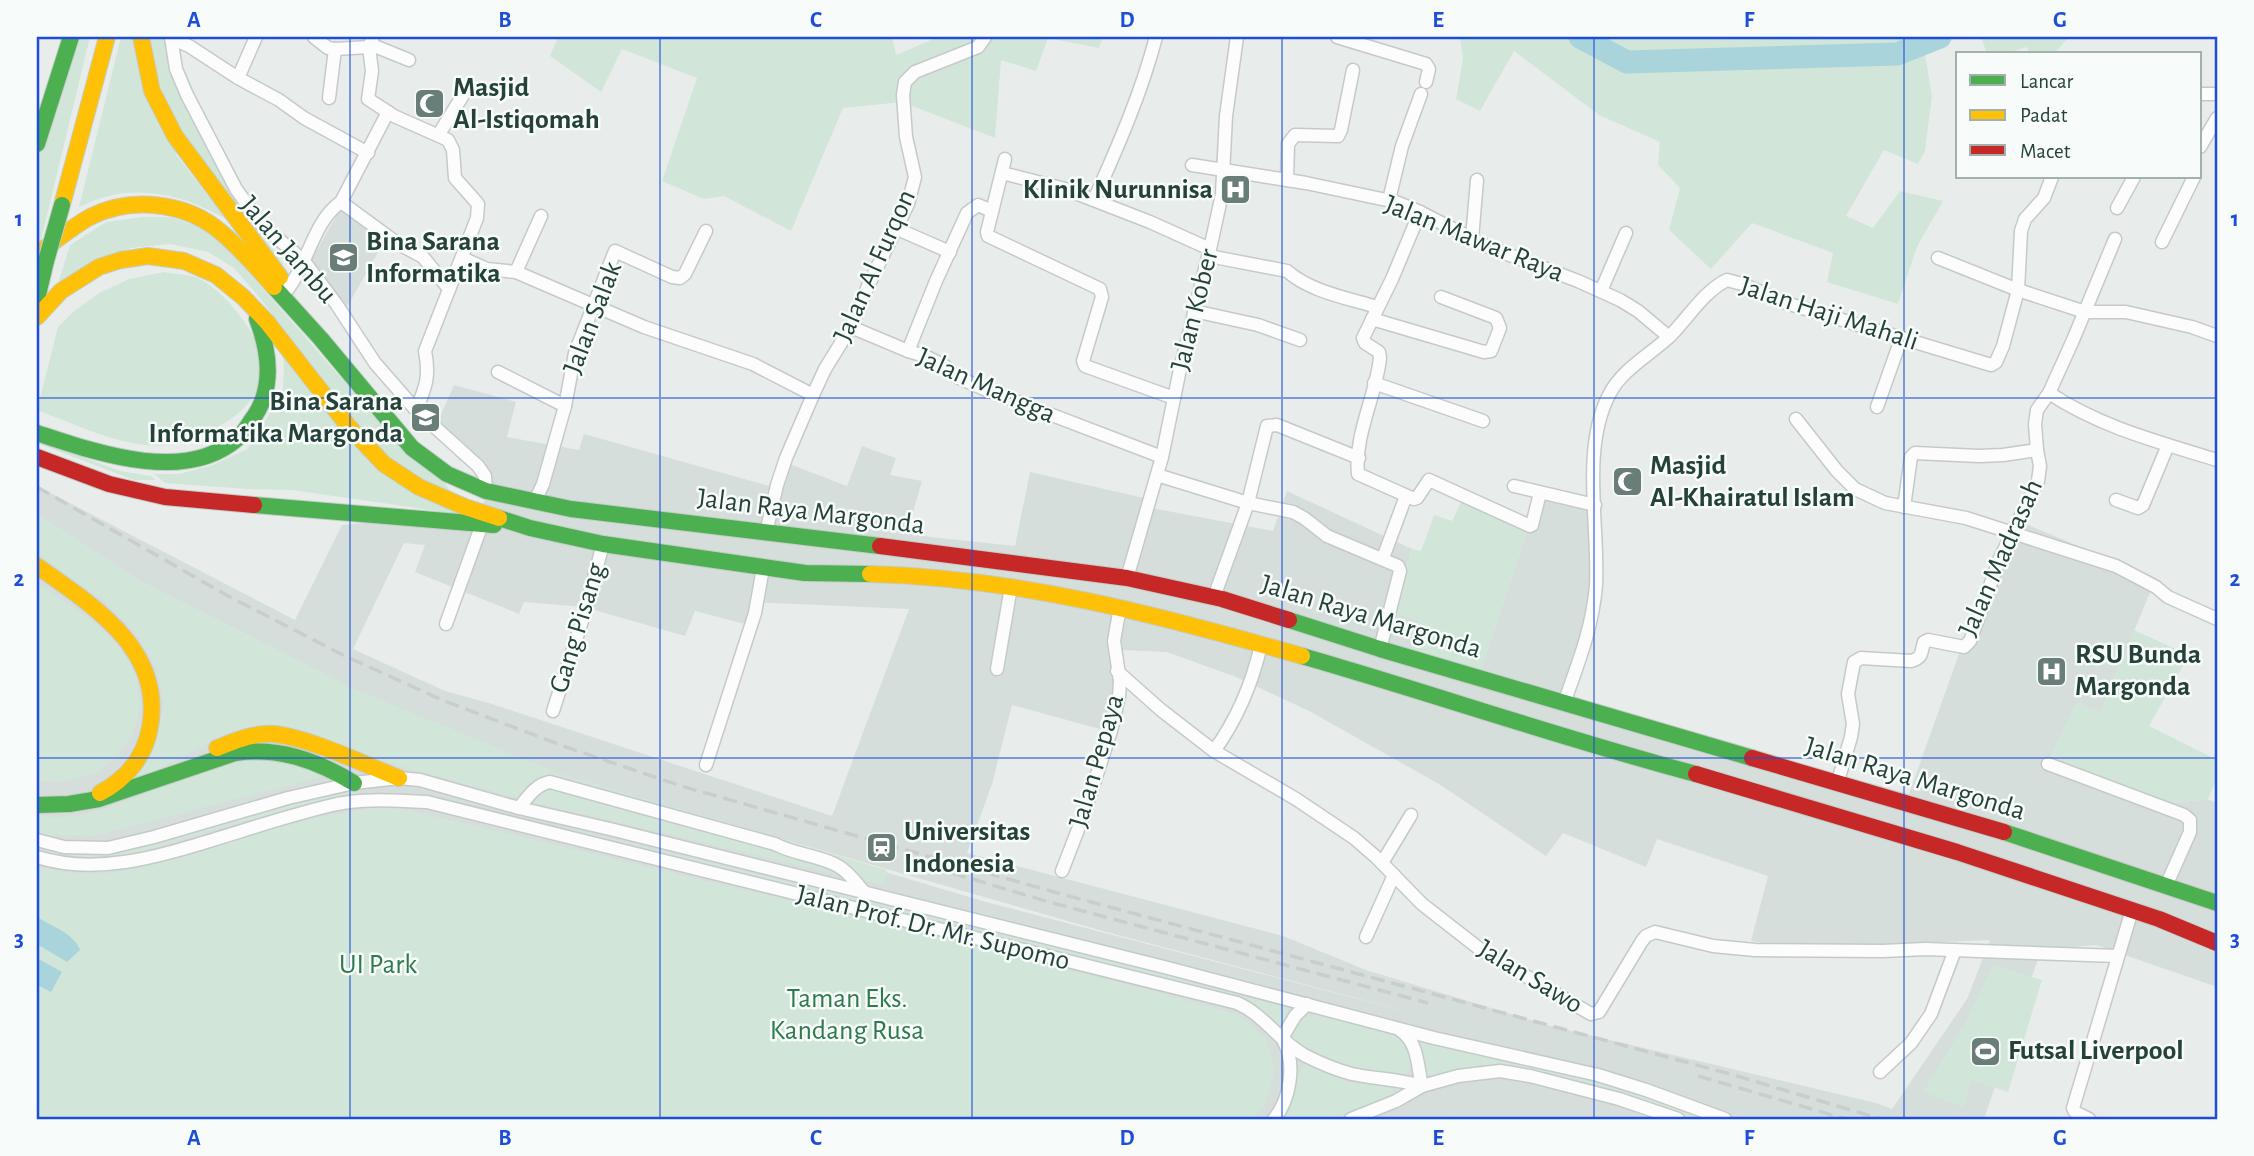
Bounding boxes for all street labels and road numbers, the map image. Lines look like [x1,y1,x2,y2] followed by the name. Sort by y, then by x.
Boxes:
[829,186,921,346] street label: Jalan Al Furqon
[1380,190,1568,288] street label: Jalan Mawar Raya
[234,191,342,309] street label: Jalan Jambu
[1166,246,1224,374] street label: Jalan Kober
[559,258,627,378] street label: Jalan Salak
[1736,272,1922,356] street label: Jalan Haji Mahali
[912,343,1060,429] street label: Jalan Mangga
[1954,475,2048,641] street label: Jalan Madrasah
[696,484,926,540] street label: Jalan Raya Margonda
[545,559,611,696] street label: Gang Pisang
[1257,570,1485,664] street label: Jalan Raya Margonda
[1065,691,1129,831] street label: Jalan Pepaya
[1801,732,2029,826] street label: Jalan Raya Margonda
[793,880,1073,976] street label: Jalan Prof. Dr. Mr. Supomo
[1473,935,1587,1019] street label: Jalan Sawo

